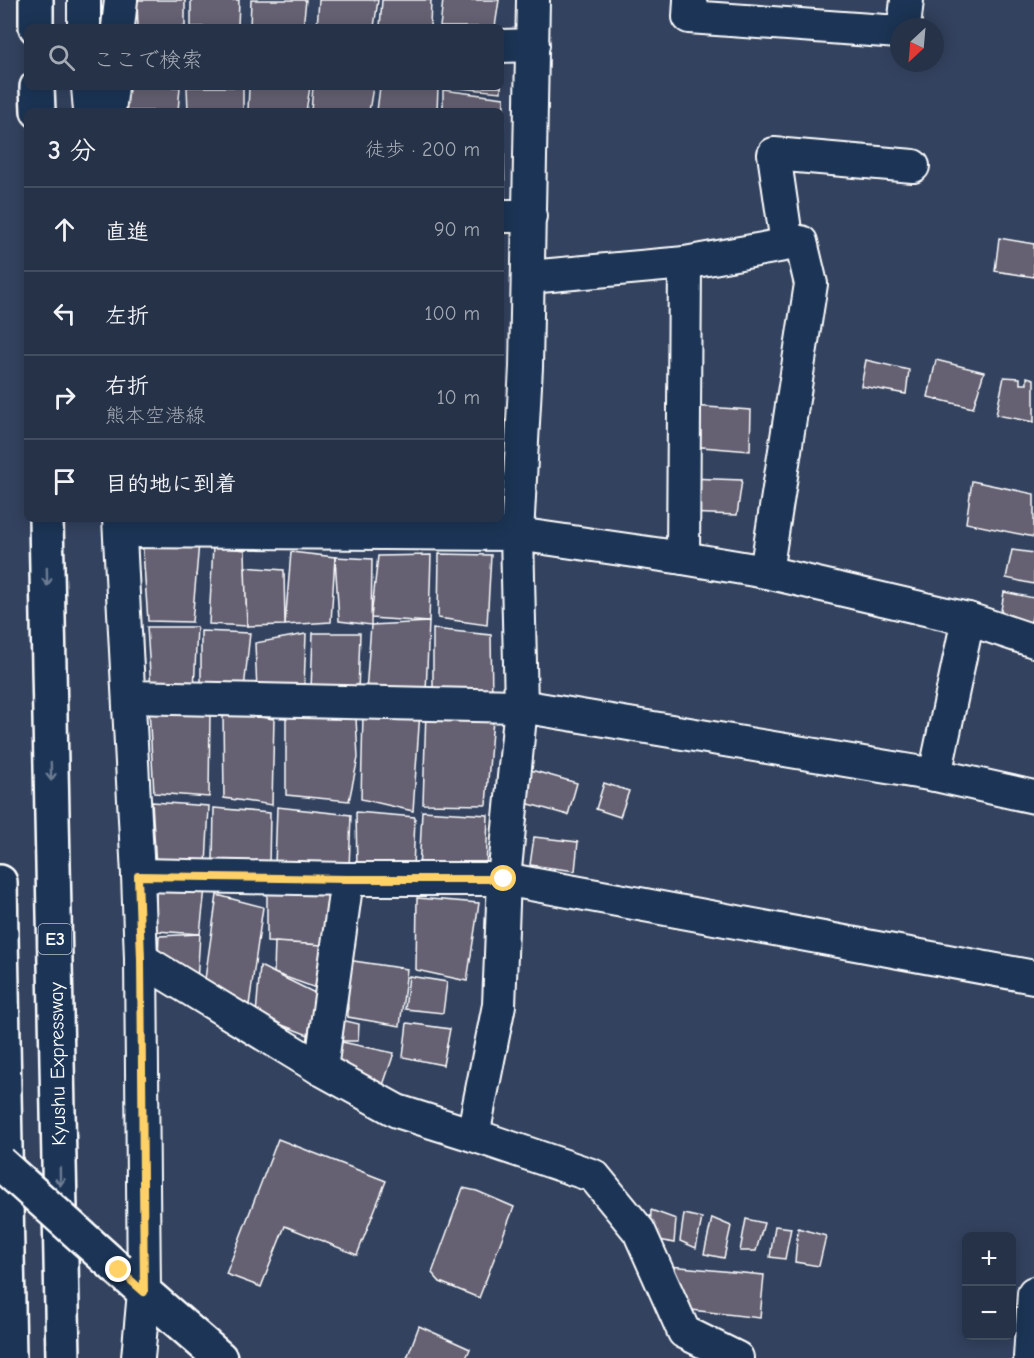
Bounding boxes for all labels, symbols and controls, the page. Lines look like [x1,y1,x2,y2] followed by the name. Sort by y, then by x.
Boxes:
[890,18,944,72] north arrow
[24,24,504,90] search box
[45,41,78,74] icon: search
[93,47,203,73] text: ここで検索
[48,136,96,166] text: 3 分
[365,138,480,161] text: 徒歩 · 200 m
[48,213,81,246] icon: ahead
[434,218,480,241] text: 90 m
[105,219,149,245] text: 直進
[48,297,81,330] icon: left
[425,302,480,325] text: 100 m
[105,303,149,329] text: 左折
[105,373,149,399] text: 右折
[48,381,81,414] icon: right
[437,386,480,409] text: 10 m
[105,404,205,427] text: 熊本空港線
[48,465,81,498] icon: arrive
[105,471,237,497] text: 目的地に到着
[42,567,53,587] one-way arrow
[46,762,57,782] one-way arrow
[490,865,516,891] route start
[38,924,72,954] road number: E3
[45,982,70,1146] street label: Kyushu Expressway
[54,1167,65,1187] one-way arrow
[962,1232,1016,1340] map controls
[962,1232,1016,1286] button: +
[105,1256,131,1282] route end
[962,1286,1016,1340] button: −

